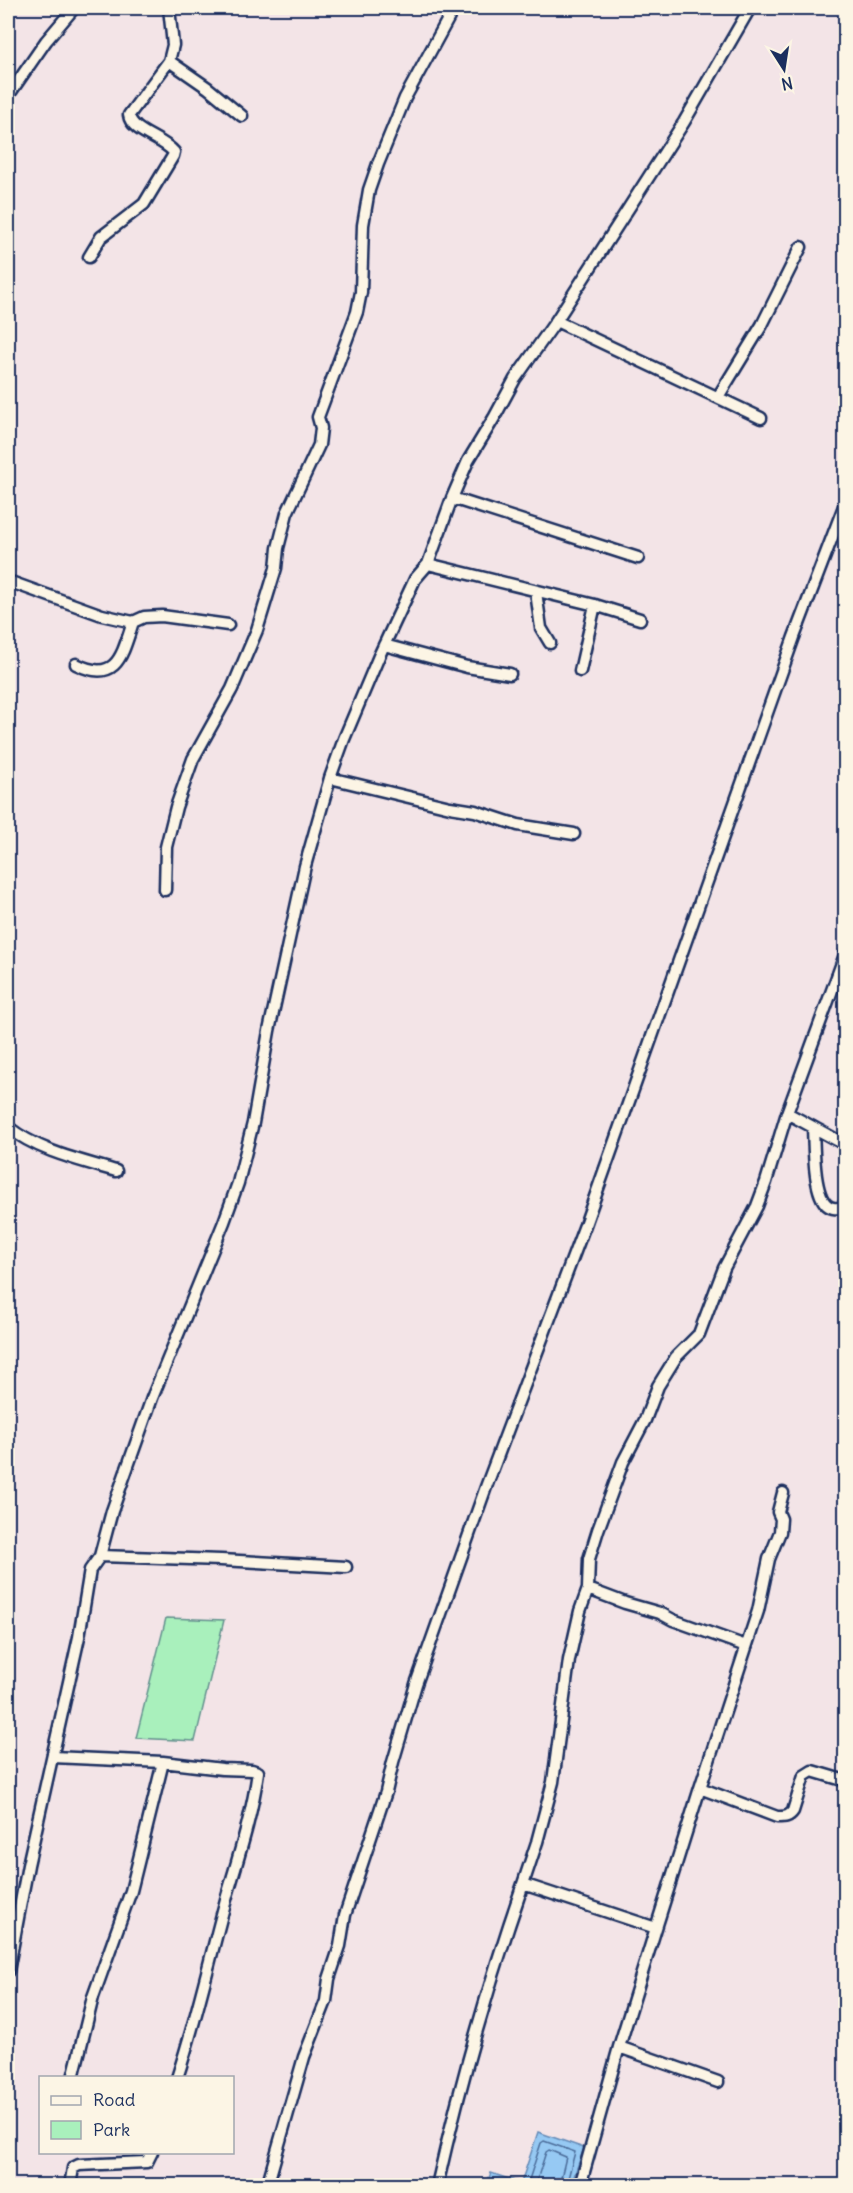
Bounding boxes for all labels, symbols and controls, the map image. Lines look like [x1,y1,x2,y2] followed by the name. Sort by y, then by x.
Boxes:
[754,39,814,99] north arrow
[780,73,795,95] text: N
[39,2076,234,2154] legend
[93,2088,136,2111] text: Road
[93,2118,130,2141] text: Park

